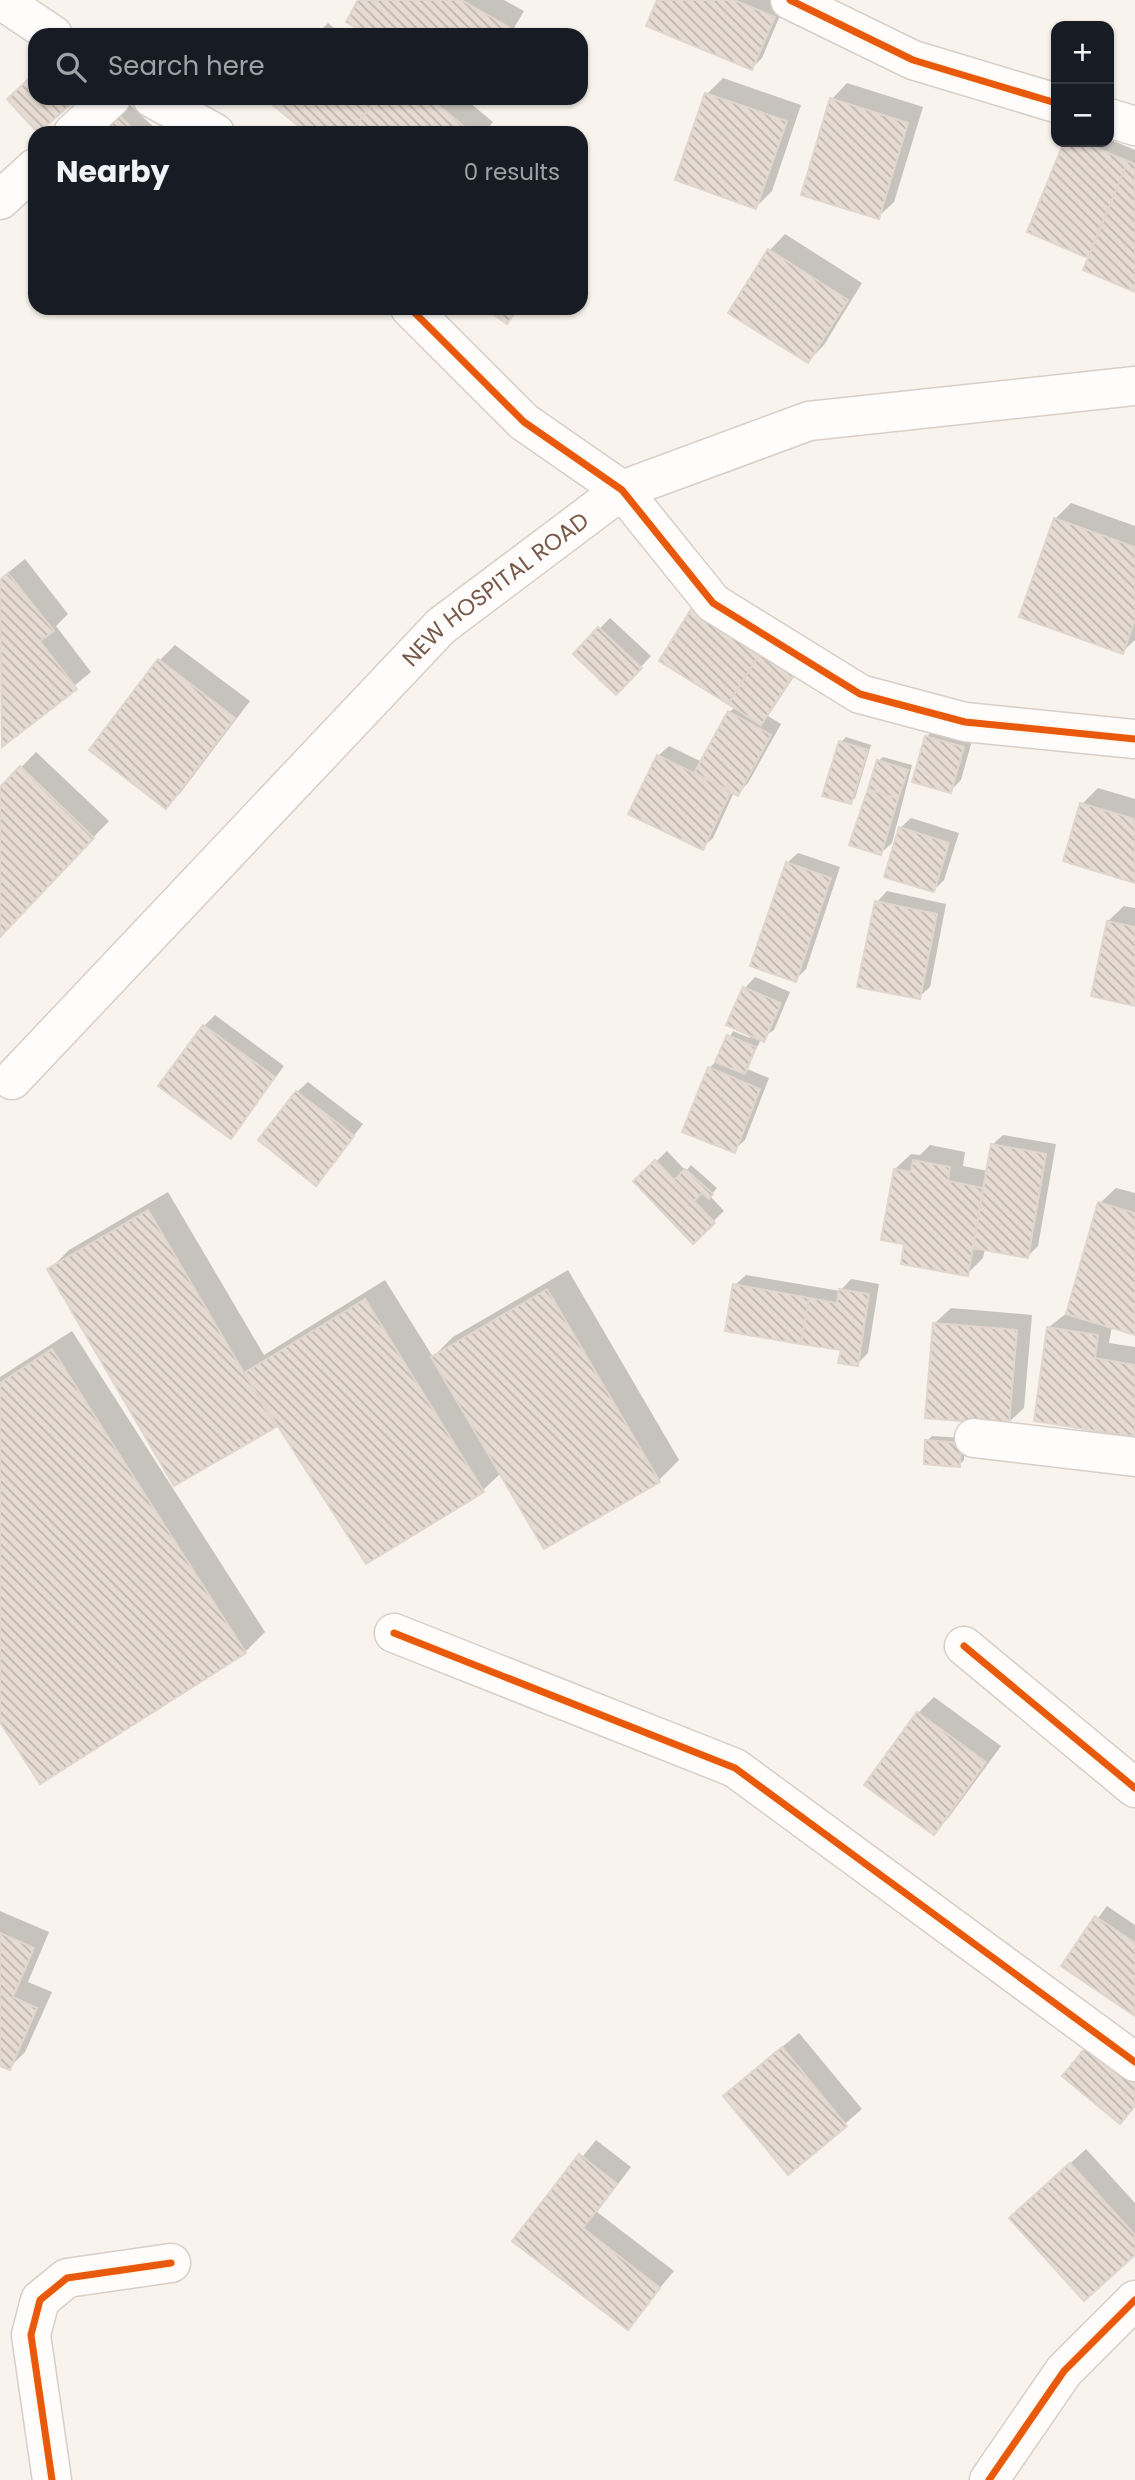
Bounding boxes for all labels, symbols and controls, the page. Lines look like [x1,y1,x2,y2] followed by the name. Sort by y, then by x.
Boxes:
[1051,21,1114,147] map controls
[1051,21,1114,84] button: +
[28,28,588,105] search box
[52,48,90,86] icon: search
[108,48,265,84] text: Search here
[1051,84,1114,147] button: −
[56,150,170,193] text: Nearby
[464,156,560,188] text: 0 results
[395,505,595,673] street label: NEW HOSPITAL ROAD

